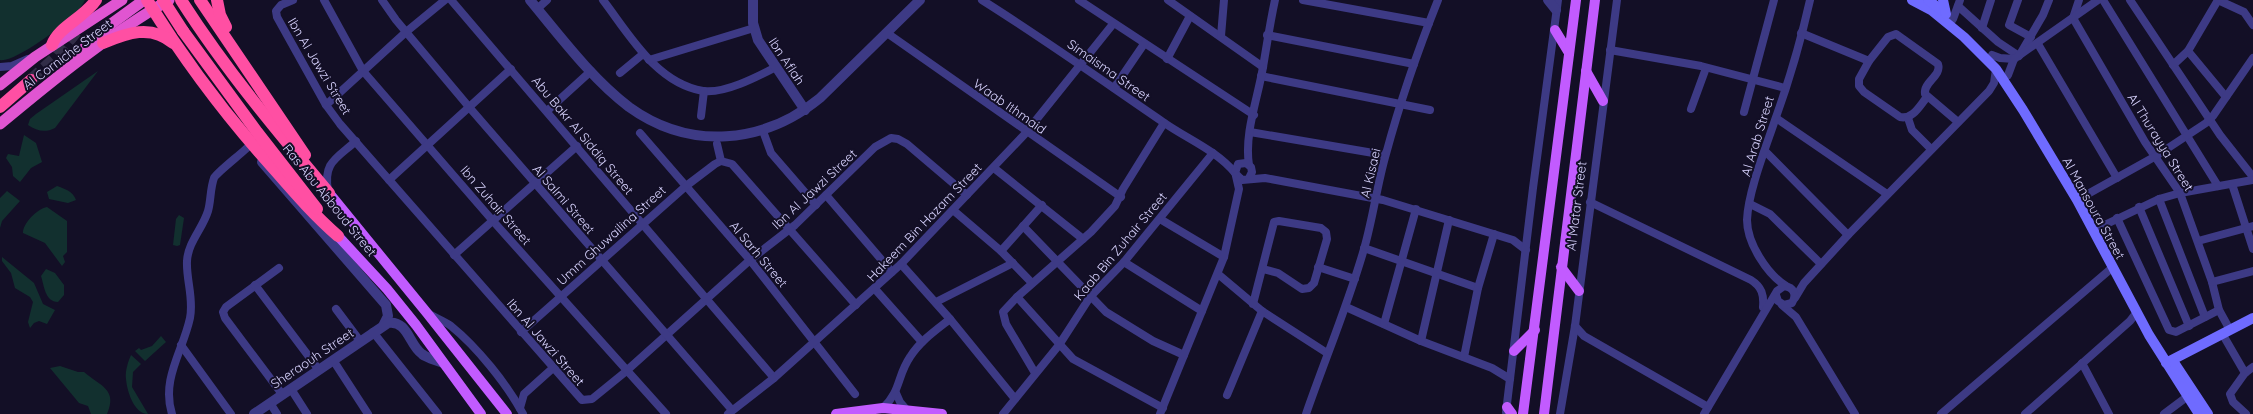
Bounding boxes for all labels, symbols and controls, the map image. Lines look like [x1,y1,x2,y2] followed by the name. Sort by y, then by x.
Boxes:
[19,15,115,93] street label: Al Corniche Street
[285,15,355,117] street label: Ibn Al Jawzi Street
[765,34,809,88] street label: Ibn Aflah
[1064,35,1154,105] street label: Simaisma Street
[529,73,637,197] street label: Abu Bakr Al Siddiq Street
[971,75,1049,137] street label: Waab Ithmaid
[2125,90,2197,194] street label: Al Thurayya Street
[1737,94,1777,178] street label: Al Arab Street
[280,141,380,259] street label: Ras Abu Abboud Street
[768,146,860,232] street label: Ibn Al Jawzi Street
[1357,146,1383,200] street label: Al Kisaei
[2059,154,2129,262] street label: Al Mansoura Street
[863,159,985,285] street label: Hakeem Bin Hazam Street
[1563,160,1589,252] street label: Al Matar Street
[529,161,599,237] street label: Al Salmi Street
[457,162,535,248] street label: Ibn Zuhair Street
[553,182,669,288] street label: Umm Ghuwailina Street
[1070,189,1170,303] street label: Kaab Bin Zuhair Street
[727,218,791,290] street label: Al Sarh Street
[504,295,588,389] street label: Ibn Al Jawzi Street
[268,324,356,392] street label: Sheraouh Street

